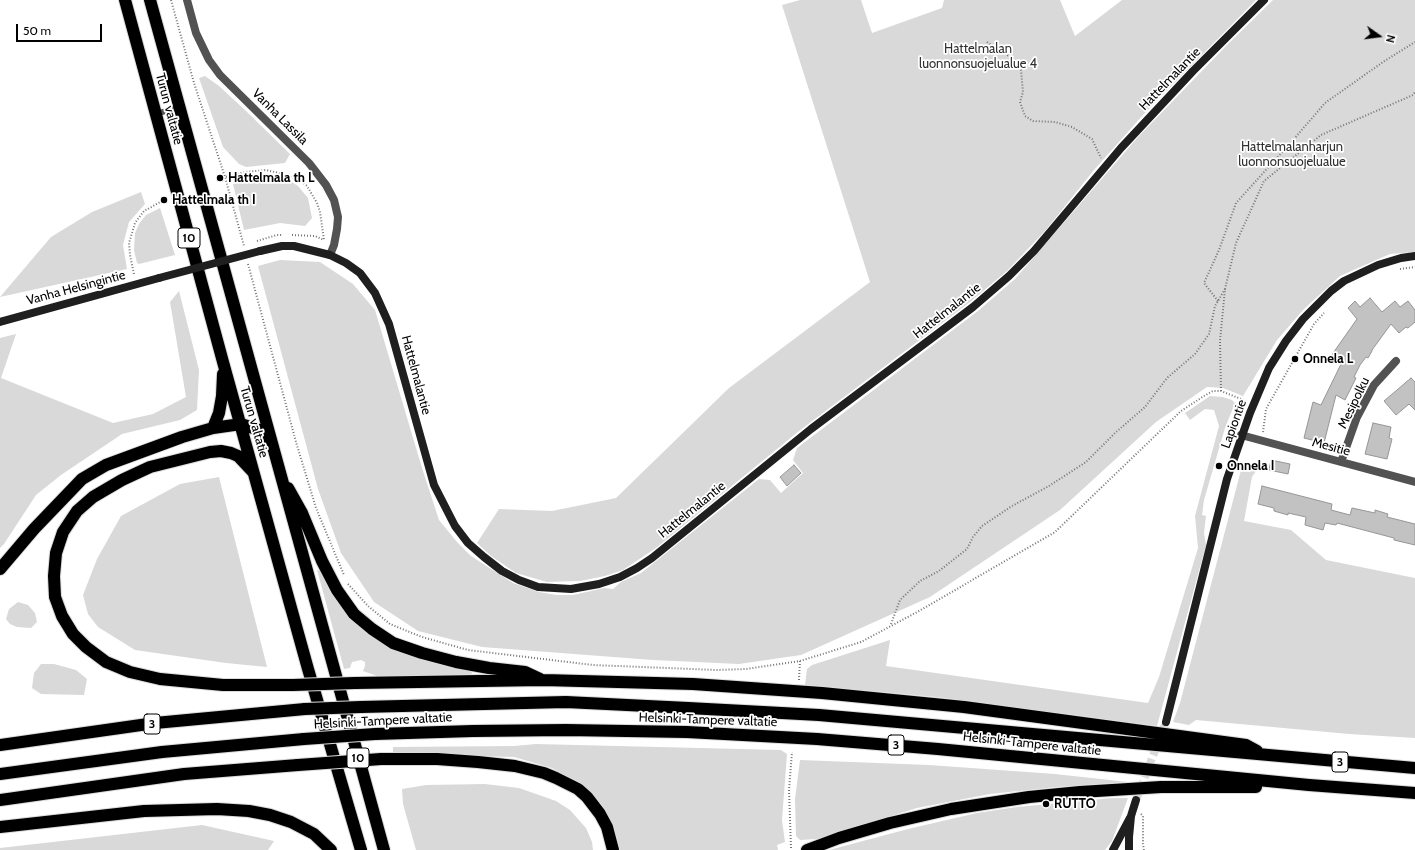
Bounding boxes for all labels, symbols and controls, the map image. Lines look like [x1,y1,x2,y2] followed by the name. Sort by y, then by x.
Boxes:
[18,16,104,42] scale bar
[1359,16,1399,56] north arrow
[23,23,51,38] text: 50 m
[1383,33,1398,44] text: N
[919,41,1037,72] park label: Hattelmalan luonnonsuojelualue 4
[1136,44,1204,114] street label: Hattelmalantie
[152,71,186,147] street label: Turun valtatie
[249,86,311,148] street label: Vanha Lassila
[1238,139,1346,170] park label: Hattelmalanharjun luonnonsuojelualue
[228,170,314,186] place label: Hattelmala th L
[215,173,225,183] marker: Hattelmala th L
[172,192,256,208] place label: Hattelmala th I
[159,195,169,205] marker: Hattelmala th I
[178,228,200,248] road number: 10
[25,267,127,309] street label: Vanha Helsingintie
[910,280,984,342] street label: Hattelmalantie
[398,334,434,416] street label: Hattelmalantie
[1303,351,1353,367] place label: Onnela L
[1290,354,1300,364] marker: Onnela L
[1335,375,1373,431] street label: Mesipolku
[236,384,272,460] street label: Turun valtatie
[1218,397,1250,451] street label: Lapiontie
[1310,434,1352,460] street label: Mesitie
[1227,458,1274,474] place label: Onnela I
[1214,461,1224,471] marker: Onnela I
[655,478,729,542] street label: Hattelmalantie
[313,710,453,732] street label: Helsinki-Tampere valtatie
[638,710,778,730] street label: Helsinki-Tampere valtatie
[144,714,160,734] road number: 3
[962,729,1102,759] street label: Helsinki-Tampere valtatie
[888,735,904,755] road number: 3
[347,748,369,768] road number: 10
[1332,752,1348,772] road number: 3
[1054,796,1096,812] place label: RUTTO
[1041,799,1051,809] marker: RUTTO

